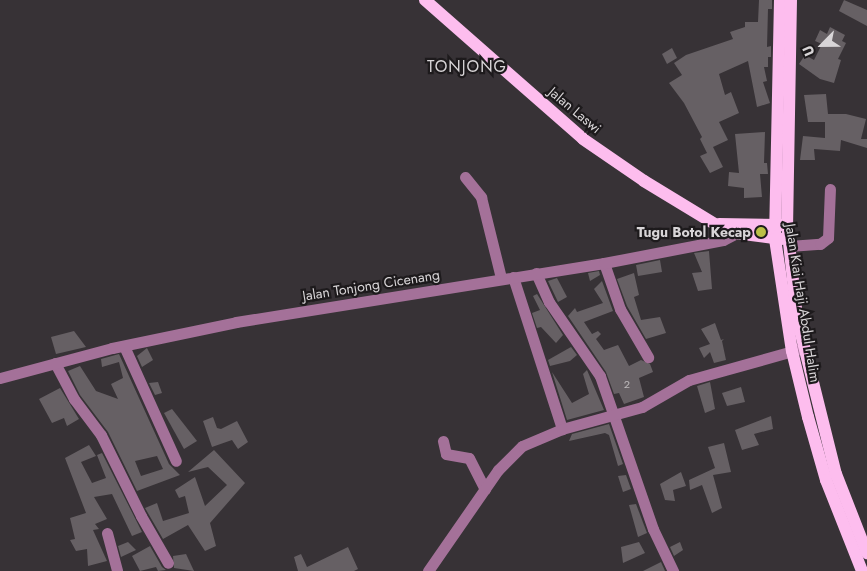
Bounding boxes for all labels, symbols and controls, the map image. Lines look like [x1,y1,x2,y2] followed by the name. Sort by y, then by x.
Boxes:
[797,20,847,70] north arrow
[797,42,819,59] text: U
[426,57,508,77] district label: TONJONG
[545,83,605,137] street label: Jalan Laswi
[782,223,824,383] street label: Jalan Kiai Haji Abdul Halim
[637,224,751,240] place label: Tugu Botol Kecap
[755,226,767,238] marker: Tugu Botol Kecap
[301,266,441,304] street label: Jalan Tonjong Cicenang
[624,377,630,391] house number: 2

